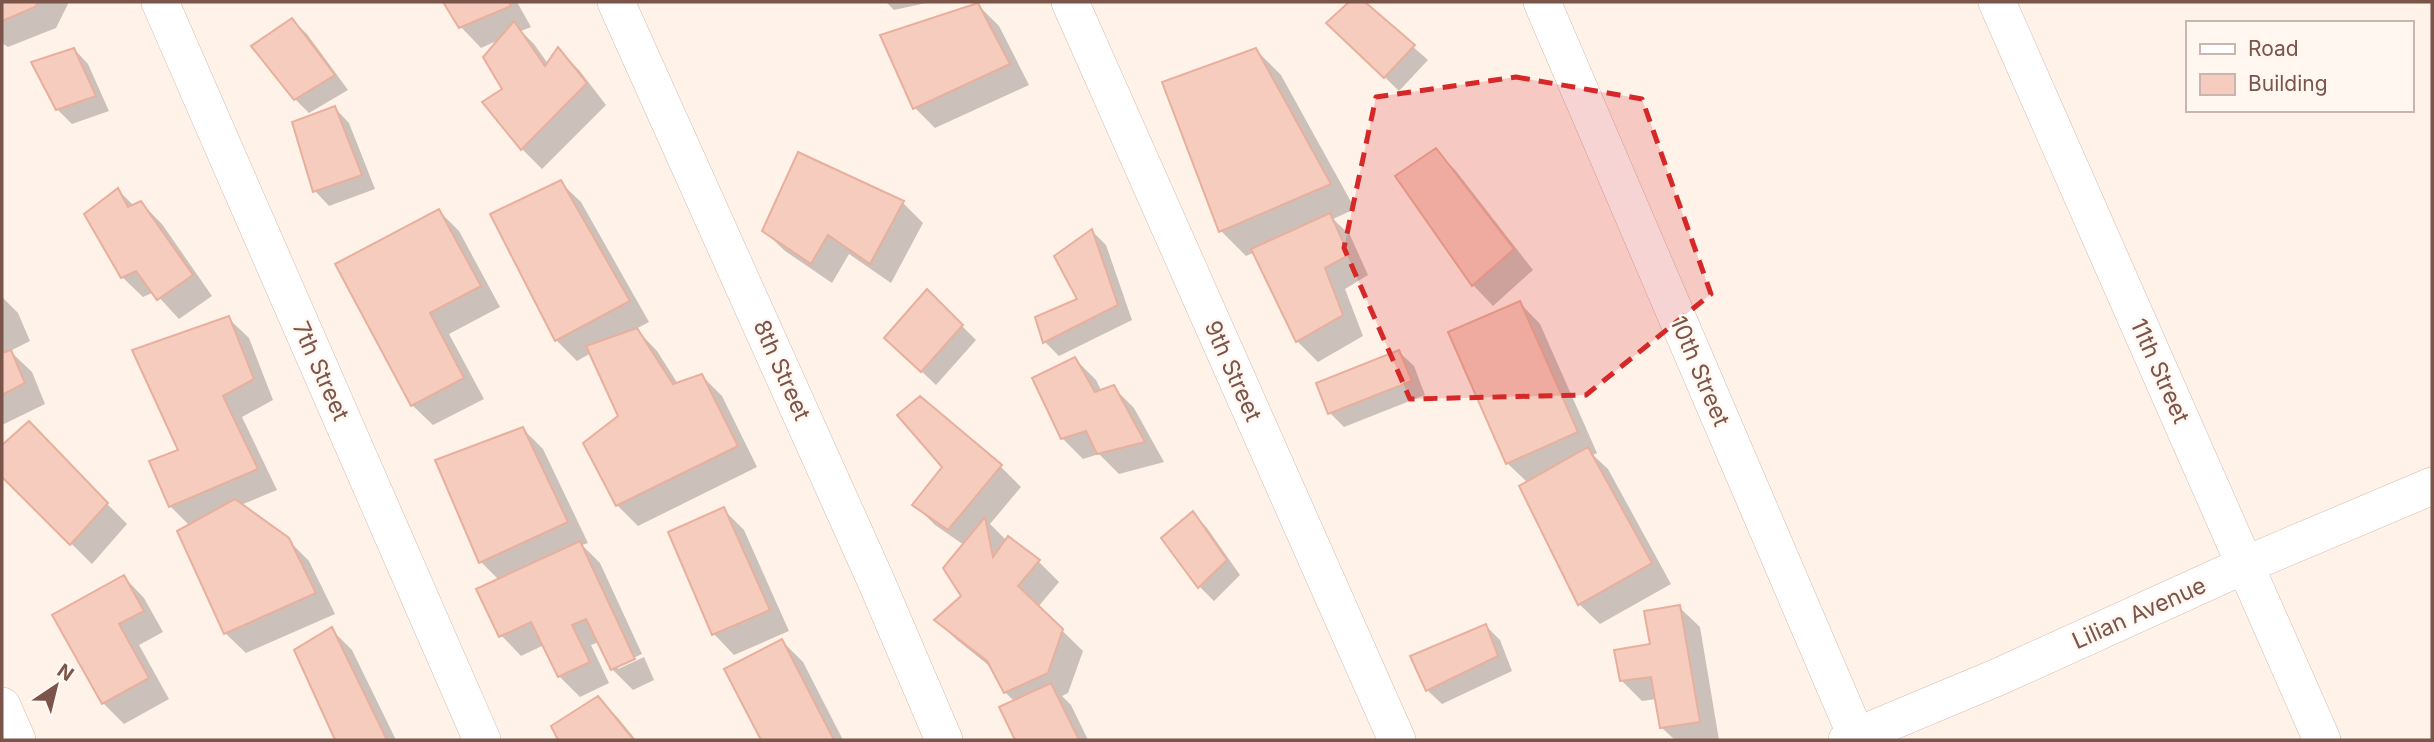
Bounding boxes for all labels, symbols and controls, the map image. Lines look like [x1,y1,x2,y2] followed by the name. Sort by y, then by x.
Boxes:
[2186,21,2413,112] legend
[2248,36,2299,61] text: Road
[2248,71,2328,96] text: Building
[1664,312,1736,431] street label: 10th Street
[2125,314,2196,428] street label: 11th Street
[748,316,817,425] street label: 8th Street
[1198,316,1268,426] street label: 9th Street
[287,317,355,425] street label: 7th Street
[2068,571,2210,655] street label: Lilian Avenue
[21,651,91,721] north arrow
[53,659,78,686] text: N

